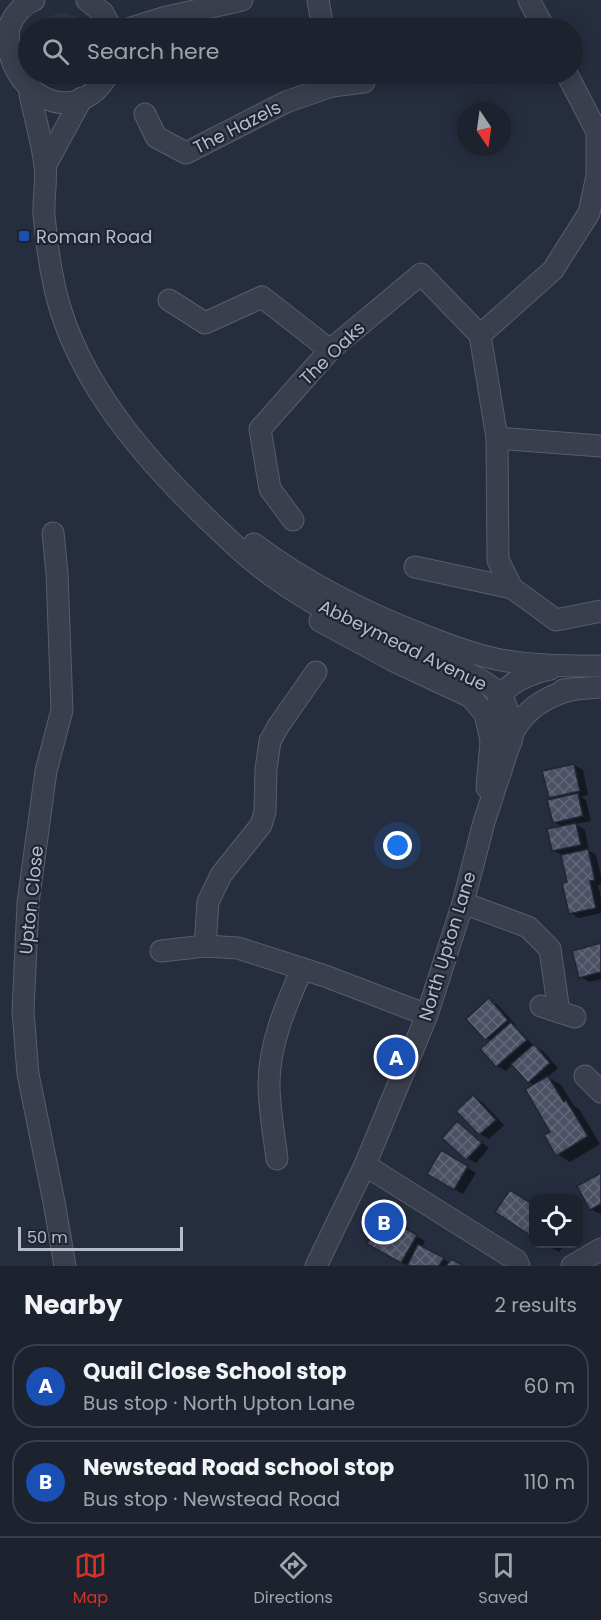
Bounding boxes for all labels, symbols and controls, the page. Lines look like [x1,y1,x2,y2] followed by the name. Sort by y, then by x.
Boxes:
[18,18,583,84] search box
[39,35,72,68] icon: search
[87,36,220,67] text: Search here
[189,94,285,160] street label: The Hazels
[457,102,511,156] north arrow
[36,224,152,249] place label: Roman Road
[17,229,31,243] marker: Roman Road
[294,315,370,391] street label: The Oaks
[315,593,491,697] street label: Abbeymead Avenue
[383,831,412,860] your location
[13,844,49,956] street label: Upton Close
[412,868,482,1024] street label: North Upton Lane
[376,1034,416,1080] pin: A
[529,1194,583,1248] map controls
[529,1194,583,1248] button: locate
[364,1200,404,1244] pin: B
[18,1224,183,1252] scale bar
[27,1226,68,1249] text: 50 m
[24,1287,122,1323] text: Nearby
[494,1291,577,1319] text: 2 results
[83,1356,347,1387] text: Quail Close School stop
[38,1372,53,1400] text: A
[524,1372,575,1400] text: 60 m
[83,1389,355,1417] text: Bus stop · North Upton Lane
[83,1452,394,1483] text: Newstead Road school stop
[39,1468,52,1496] text: B
[524,1468,575,1496] text: 110 m
[83,1485,340,1513] text: Bus stop · Newstead Road
[73,1549,108,1610] tab: Map
[254,1549,333,1610] tab: Directions
[478,1549,528,1610] tab: Saved

